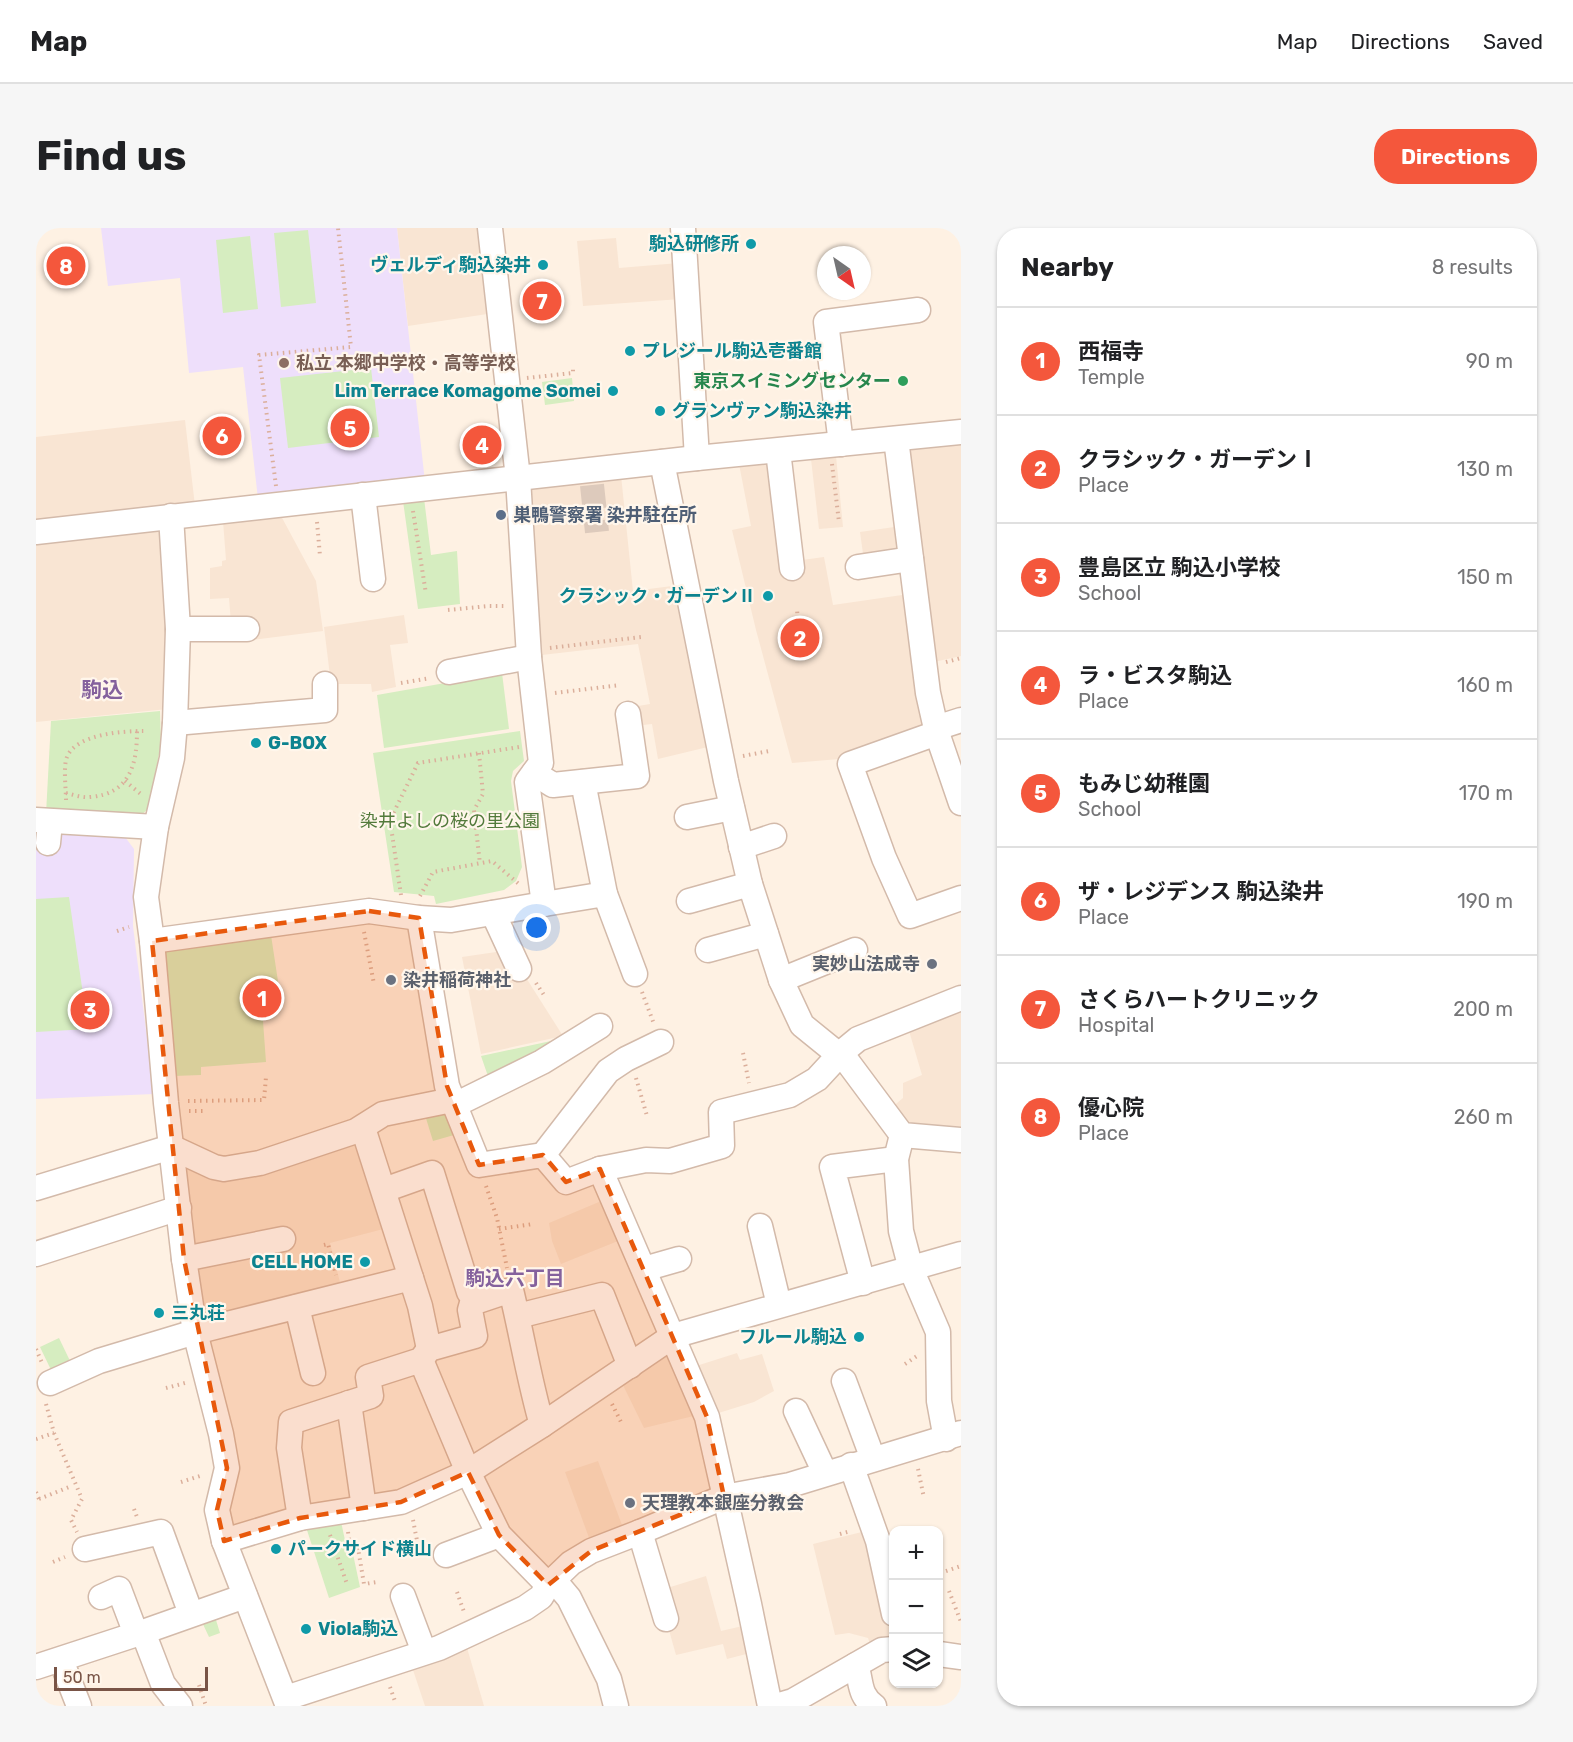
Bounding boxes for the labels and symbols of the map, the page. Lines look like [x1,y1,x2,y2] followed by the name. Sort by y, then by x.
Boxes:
[649,233,739,255] place label: 駒込研修所
[744,237,758,251] marker: 駒込研修所
[46,243,86,288] pin: 8
[817,246,871,300] north arrow
[370,254,531,276] place label: ヴェルディ駒込染井
[536,258,550,272] marker: ヴェルディ駒込染井
[522,278,562,324] pin: 7
[642,340,822,362] place label: プレジール駒込壱番館
[623,344,637,358] marker: プレジール駒込壱番館
[296,352,516,374] place label: 私立 本郷中学校・高等学校
[277,356,291,370] marker: 私立 本郷中学校・高等学校
[693,370,891,392] place label: 東京スイミングセンター
[896,374,910,388] marker: 東京スイミングセンター
[335,380,601,402] place label: Lim Terrace Komagome Somei
[606,384,620,398] marker: Lim Terrace Komagome Somei
[672,400,852,422] place label: グランヴァン駒込染井
[653,404,667,418] marker: グランヴァン駒込染井
[330,406,370,450] pin: 5
[202,414,242,458] pin: 6
[462,422,502,468] pin: 4
[513,504,697,526] place label: 巣鴨警察署 染井駐在所
[494,508,508,522] marker: 巣鴨警察署 染井駐在所
[559,585,756,607] place label: クラシック・ガーデンⅡ
[761,589,775,603] marker: クラシック・ガーデンⅡ
[780,616,819,660] pin: 2
[81,677,123,702] district label: 駒込
[268,732,327,754] place label: G-BOX
[249,736,263,750] marker: G-BOX
[360,810,540,832] park label: 染井よしの桜の里公園
[522,913,551,942] your location
[812,953,920,975] place label: 実妙山法成寺
[925,957,939,971] marker: 実妙山法成寺
[403,969,511,991] place label: 染井稲荷神社
[384,973,398,987] marker: 染井稲荷神社
[242,976,282,1020] pin: 1
[70,988,110,1032] pin: 3
[251,1251,353,1273] place label: CELL HOME
[358,1255,372,1269] marker: CELL HOME
[465,1266,565,1290] district label: 駒込六丁目
[171,1302,225,1324] place label: 三丸荘
[152,1306,166,1320] marker: 三丸荘
[739,1326,847,1348] place label: フルール駒込
[852,1330,866,1344] marker: フルール駒込
[642,1492,804,1514] place label: 天理教本銀座分教会
[623,1496,637,1510] marker: 天理教本銀座分教会
[288,1538,432,1560] place label: パークサイド横山
[269,1542,283,1556] marker: パークサイド横山
[318,1618,398,1640] place label: Viola駒込
[299,1622,313,1636] marker: Viola駒込
[54,1664,208,1692] scale bar

